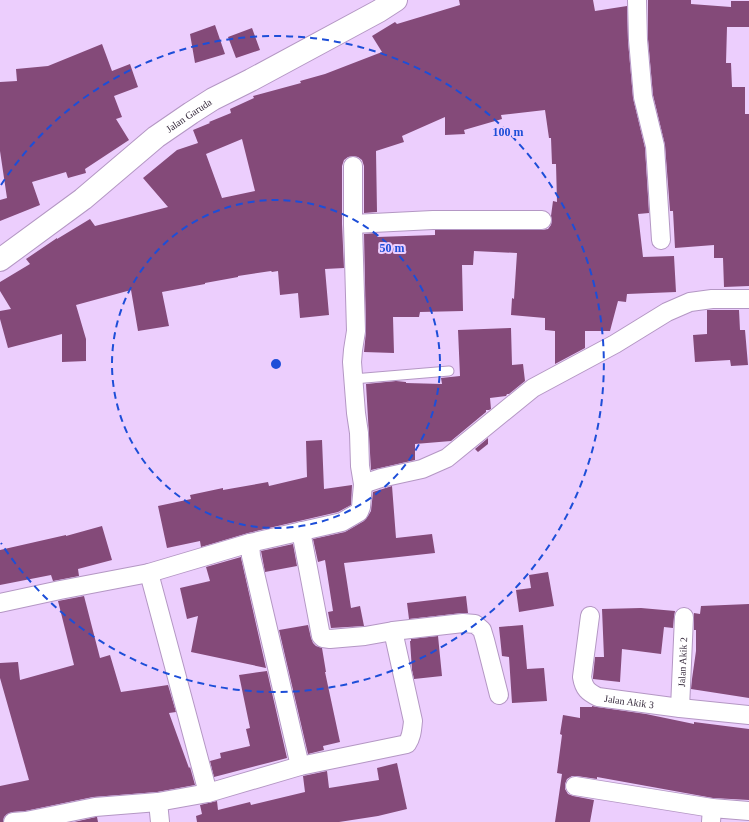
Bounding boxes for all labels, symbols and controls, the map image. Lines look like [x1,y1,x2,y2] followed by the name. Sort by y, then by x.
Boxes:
[164,96,214,134] street label: Jalan Garuda
[493,125,524,139] text: 100 m
[380,241,405,255] text: 50 m
[269,357,283,371] centre of rings
[675,637,689,687] street label: Jalan Akik 2
[604,692,655,710] street label: Jalan Akik 3

